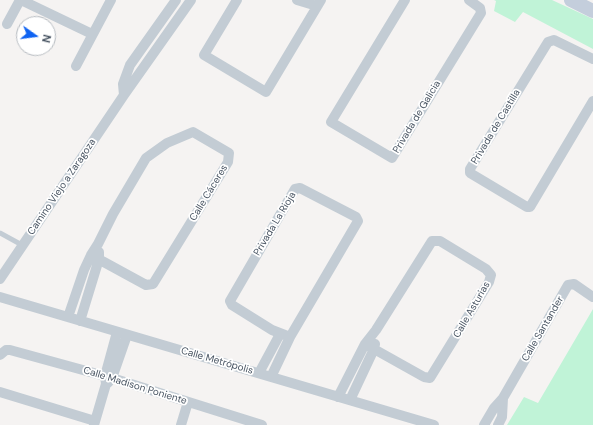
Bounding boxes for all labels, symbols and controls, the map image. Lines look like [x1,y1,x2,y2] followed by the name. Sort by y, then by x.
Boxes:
[16,16,56,56] north arrow
[39,33,54,44] text: N
[391,79,443,155] street label: Privada de Galicia
[469,87,523,167] street label: Privada de Castilla
[25,137,99,237] street label: Camino Viejo a Zaragoza
[187,163,231,223] street label: Calle Cáceres
[251,190,299,258] street label: Privada La Rioja
[451,280,493,340] street label: Calle Asturias
[520,294,566,364] street label: Calle Santander
[180,345,254,377] street label: Calle Metrópolis
[82,365,188,407] street label: Calle Madison Poniente

